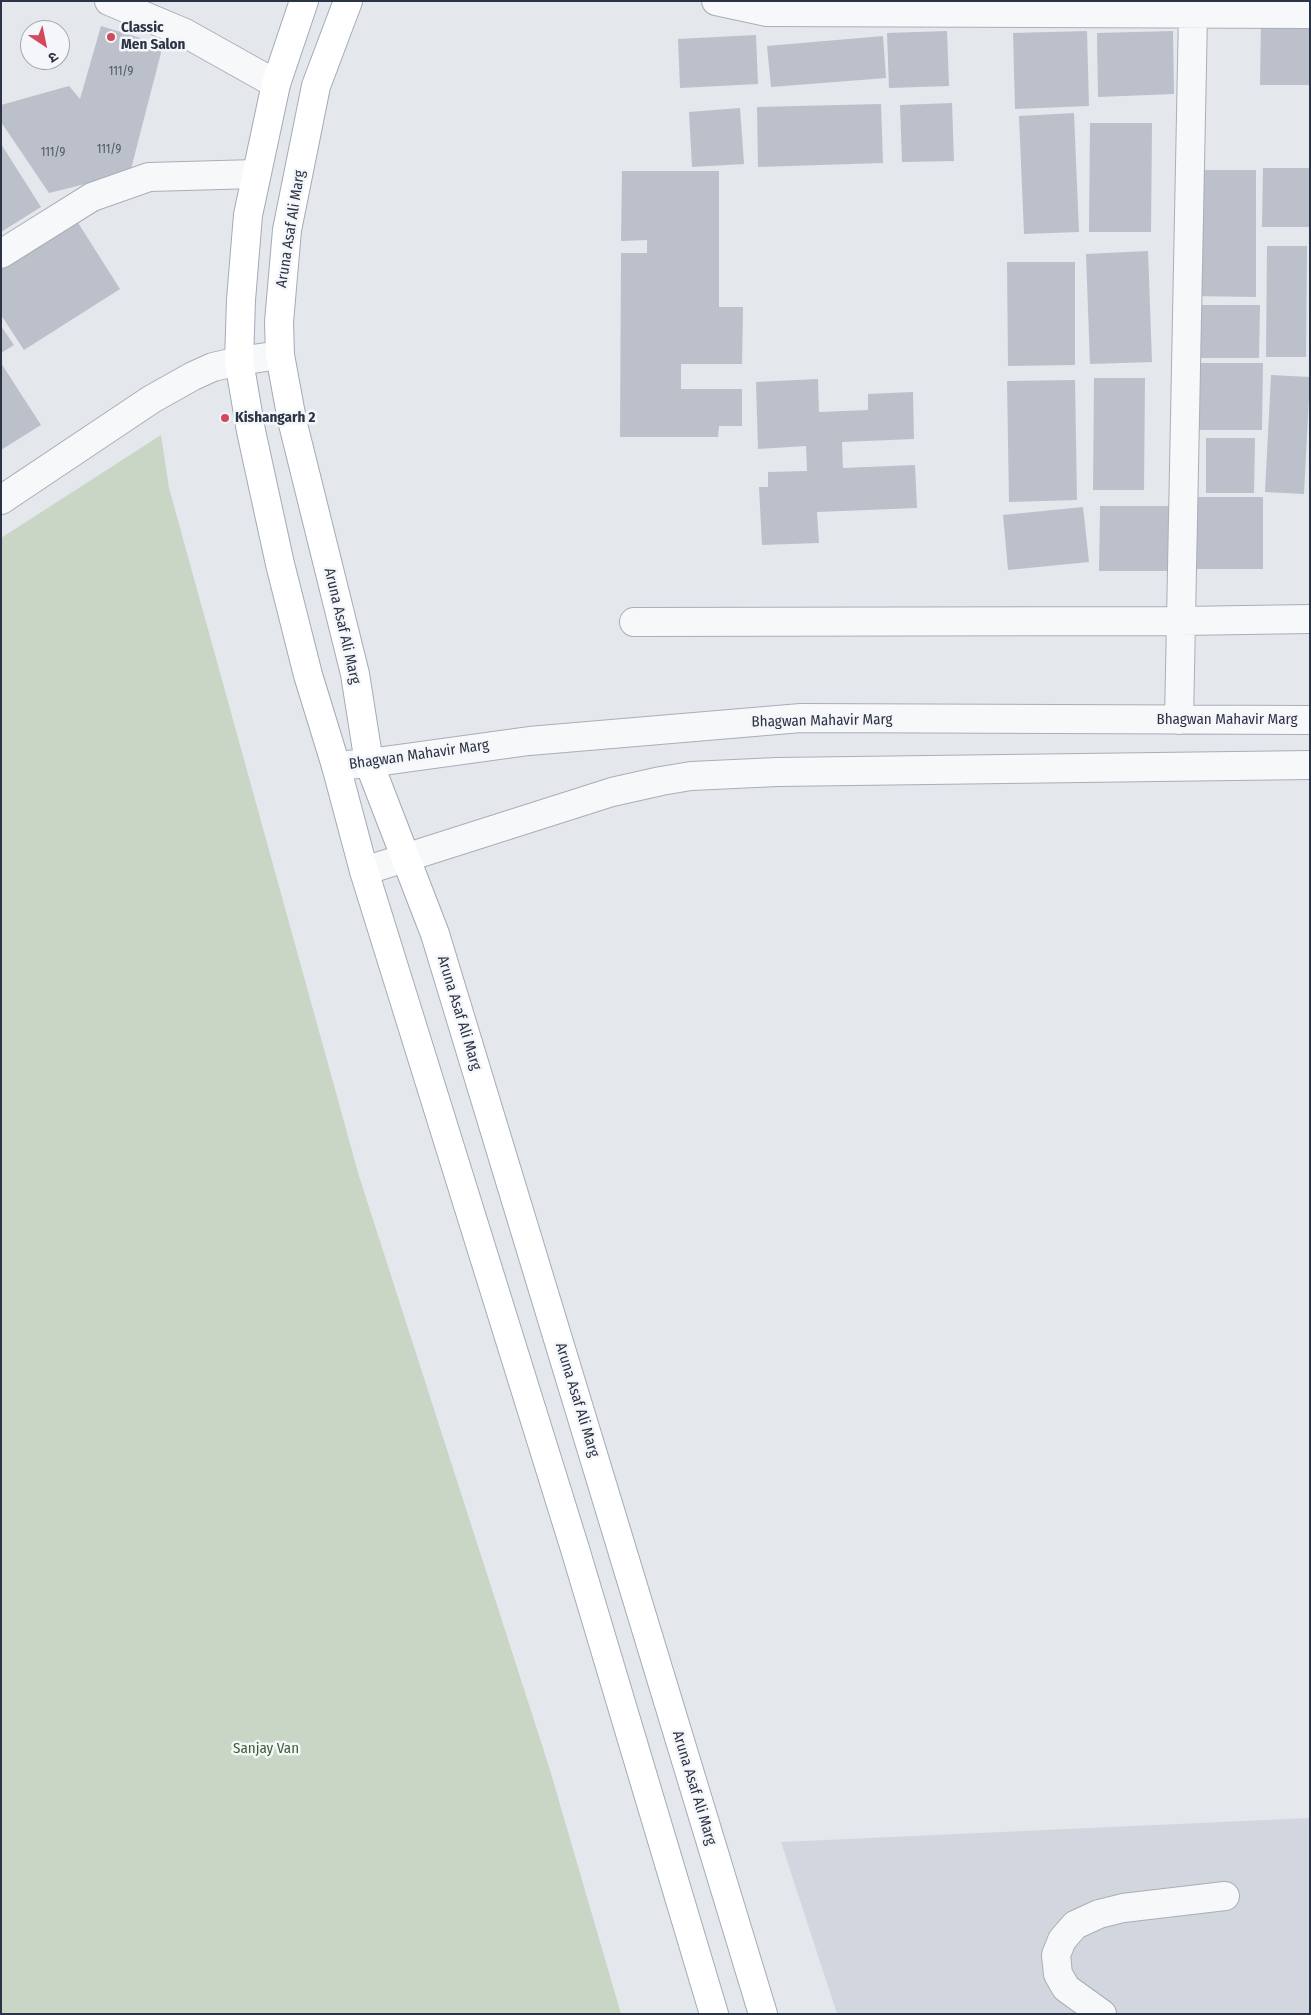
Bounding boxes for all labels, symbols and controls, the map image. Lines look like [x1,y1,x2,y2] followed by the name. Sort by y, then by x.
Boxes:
[121,19,185,54] place label: Classic Men Salon
[20,20,70,70] north arrow
[105,31,117,43] marker: Classic Men Salon
[45,48,61,66] text: उ
[109,65,133,79] house number: 111/9
[97,143,121,157] house number: 111/9
[41,146,65,160] house number: 111/9
[273,169,309,289] street label: Aruna Asaf Ali Marg
[235,409,315,427] place label: Kishangarh 2
[219,412,231,424] marker: Kishangarh 2
[320,566,364,686] street label: Aruna Asaf Ali Marg
[751,711,893,731] street label: Bhagwan Mahavir Marg
[1156,711,1298,729] street label: Bhagwan Mahavir Marg
[348,736,490,774] street label: Bhagwan Mahavir Marg
[433,954,485,1072] street label: Aruna Asaf Ali Marg
[551,1341,603,1459] street label: Aruna Asaf Ali Marg
[668,1729,720,1847] street label: Aruna Asaf Ali Marg
[233,1740,299,1758] park label: Sanjay Van

